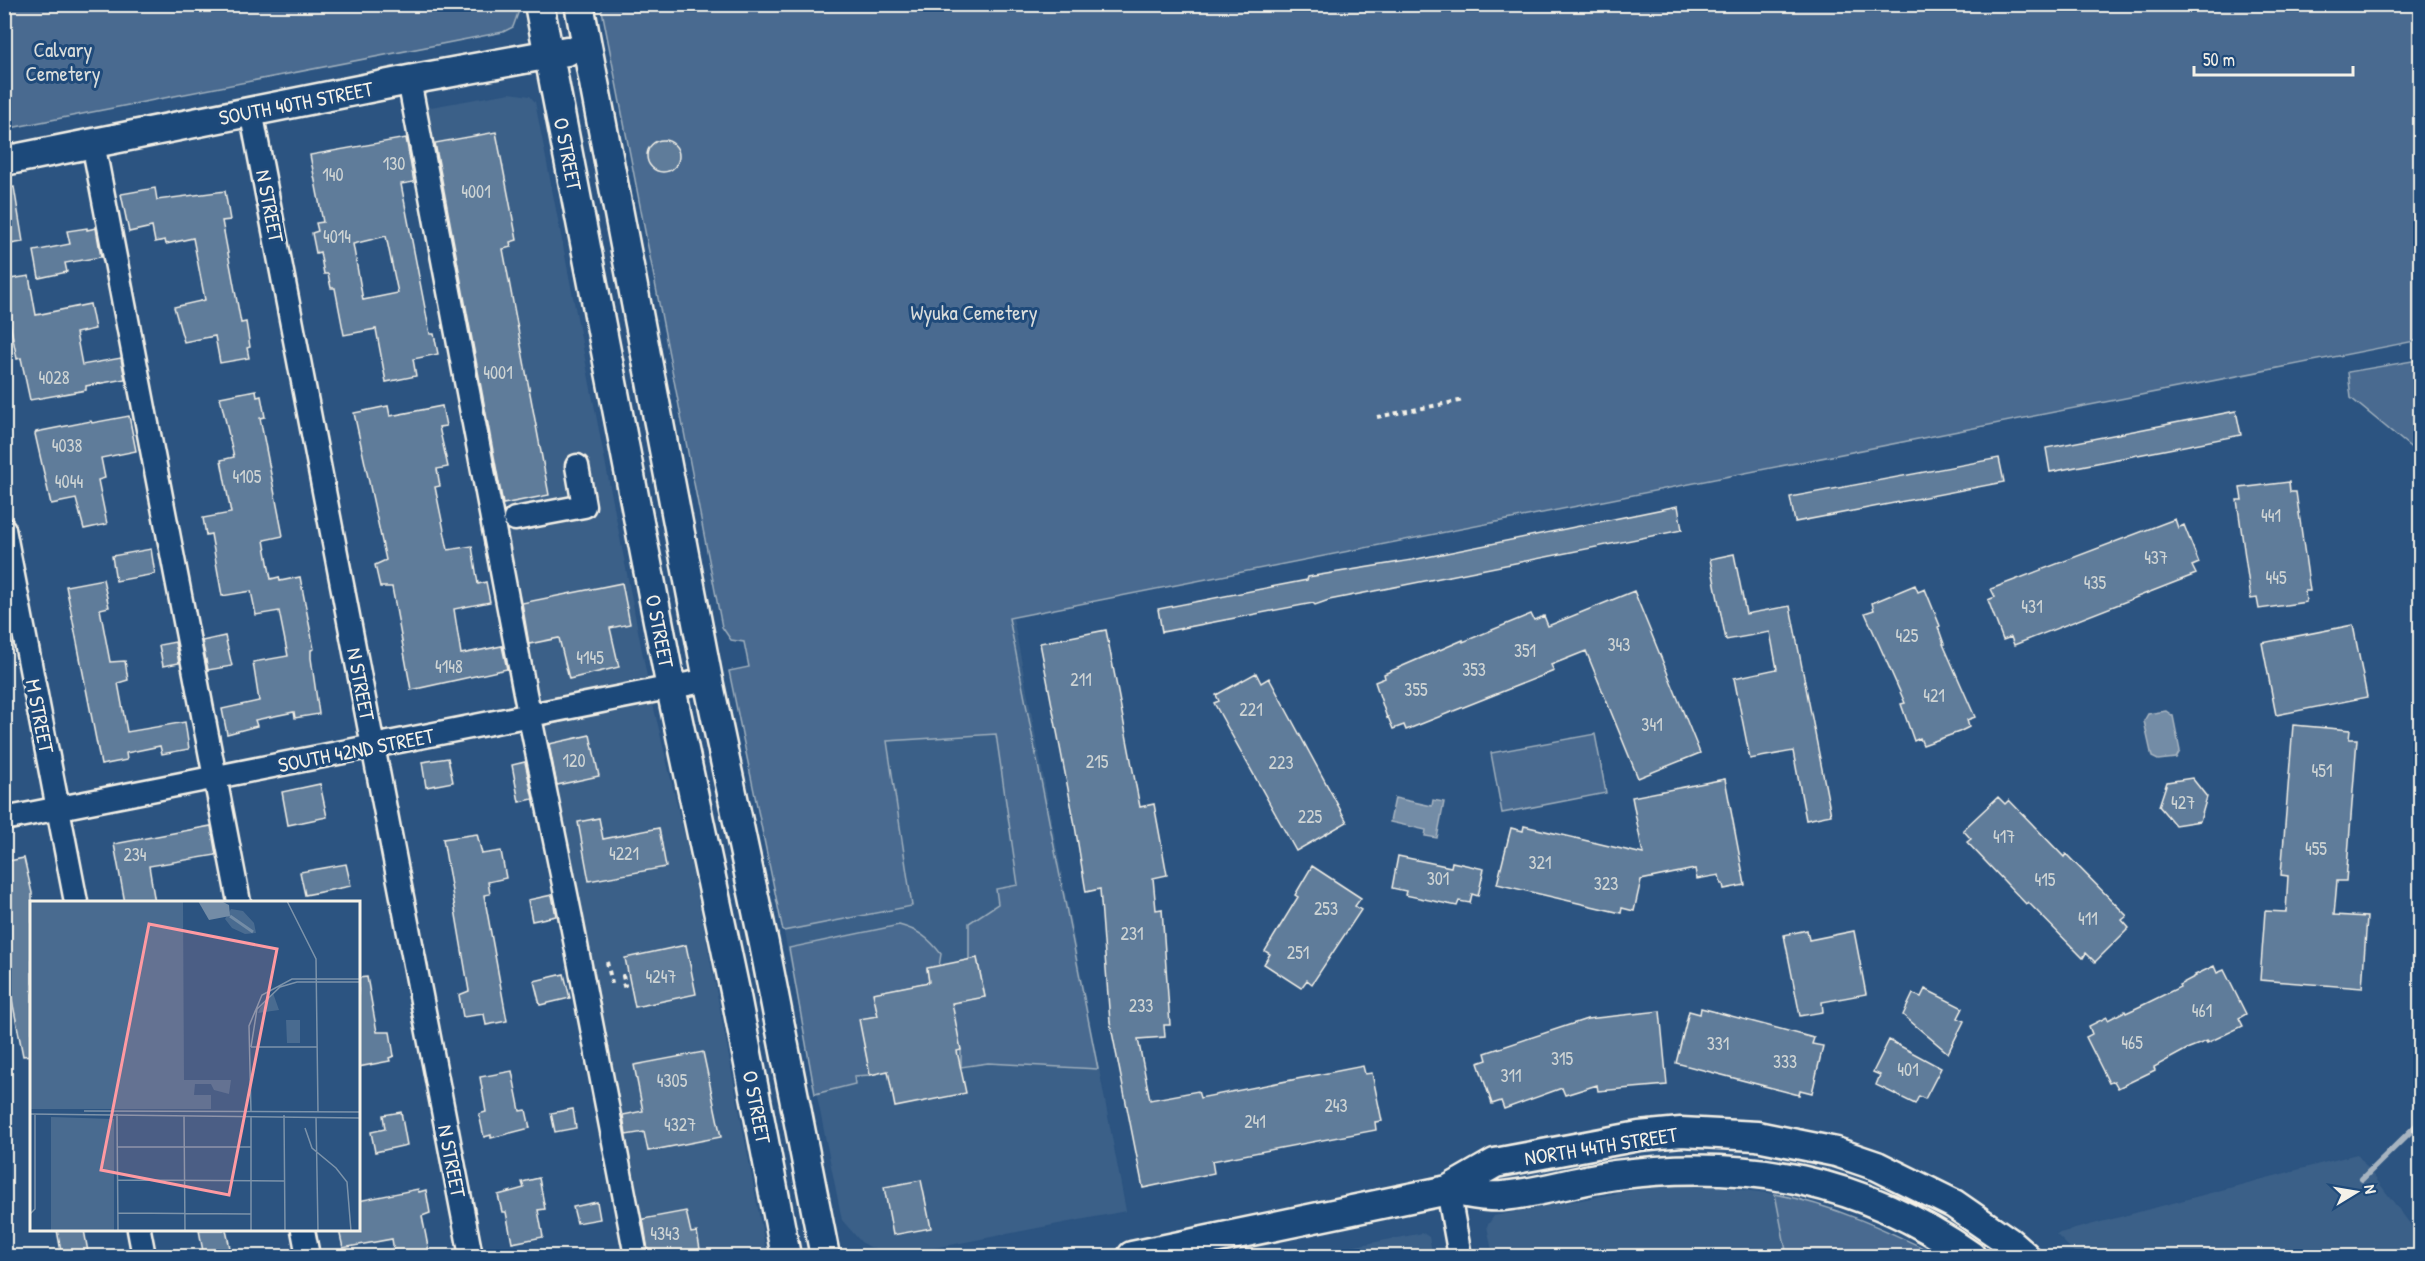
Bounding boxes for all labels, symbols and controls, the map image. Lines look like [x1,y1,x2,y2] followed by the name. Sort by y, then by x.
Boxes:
[25,35,101,88] park label: Calvary Cemetery
[2194,39,2353,77] scale bar
[2203,47,2235,72] text: 50 m
[216,74,377,132] street label: SOUTH 40TH STREET
[547,115,590,194] street label: O STREET
[383,151,405,176] house number: 130
[322,162,344,187] house number: 140
[249,167,291,246] street label: N STREET
[461,179,491,204] house number: 4001
[323,224,351,249] house number: 4014
[910,298,1038,327] park label: Wyuka Cemetery
[483,360,513,385] house number: 4001
[38,365,70,390] house number: 4028
[52,433,83,458] house number: 4038
[233,464,262,489] house number: 4105
[55,469,83,494] house number: 4044
[2261,503,2281,528] house number: 441
[2144,545,2168,570] house number: 437
[2265,565,2287,590] house number: 445
[2084,570,2107,595] house number: 435
[639,592,682,671] street label: O STREET
[2021,594,2043,619] house number: 431
[1896,623,1919,648] house number: 425
[1608,632,1630,657] house number: 343
[1514,638,1536,663] house number: 351
[340,645,382,724] street label: N STREET
[576,645,604,670] house number: 4145
[435,654,463,679] house number: 4148
[1462,657,1486,682] house number: 353
[1070,667,1092,692] house number: 211
[19,677,62,757] street label: M STREET
[1404,677,1428,702] house number: 355
[1923,683,1945,708] house number: 421
[1239,697,1263,722] house number: 221
[1641,712,1663,737] house number: 341
[275,720,438,779] street label: SOUTH 42ND STREET
[562,748,586,773] house number: 120
[1086,749,1109,774] house number: 215
[1269,750,1293,775] house number: 223
[2312,758,2332,783] house number: 451
[2171,790,2195,815] house number: 427
[1298,804,1323,829] house number: 225
[1993,824,2015,849] house number: 417
[2305,836,2327,861] house number: 455
[609,841,639,866] house number: 4221
[123,842,147,867] house number: 234
[1528,850,1552,875] house number: 321
[1427,866,1449,891] house number: 301
[2035,867,2056,892] house number: 415
[1594,871,1618,896] house number: 323
[1314,896,1338,921] house number: 253
[30,901,360,1231] inset map
[2078,906,2098,931] house number: 411
[1120,921,1144,946] house number: 231
[1287,940,1309,965] house number: 251
[646,964,677,989] house number: 4247
[1129,993,1153,1018] house number: 233
[2192,998,2212,1023] house number: 461
[2121,1030,2143,1055] house number: 465
[1707,1031,1729,1056] house number: 331
[1551,1046,1573,1071] house number: 315
[1773,1049,1797,1074] house number: 333
[1897,1057,1919,1082] house number: 401
[1500,1063,1522,1088] house number: 311
[657,1068,688,1093] house number: 4305
[736,1068,779,1147] street label: O STREET
[1324,1093,1348,1118] house number: 243
[1244,1109,1266,1134] house number: 241
[664,1112,696,1137] house number: 4327
[1522,1119,1681,1172] street label: NORTH 44TH STREET
[431,1122,473,1201] street label: N STREET
[2326,1162,2386,1222] north arrow
[2359,1183,2382,1196] text: N
[650,1221,680,1246] house number: 4343

